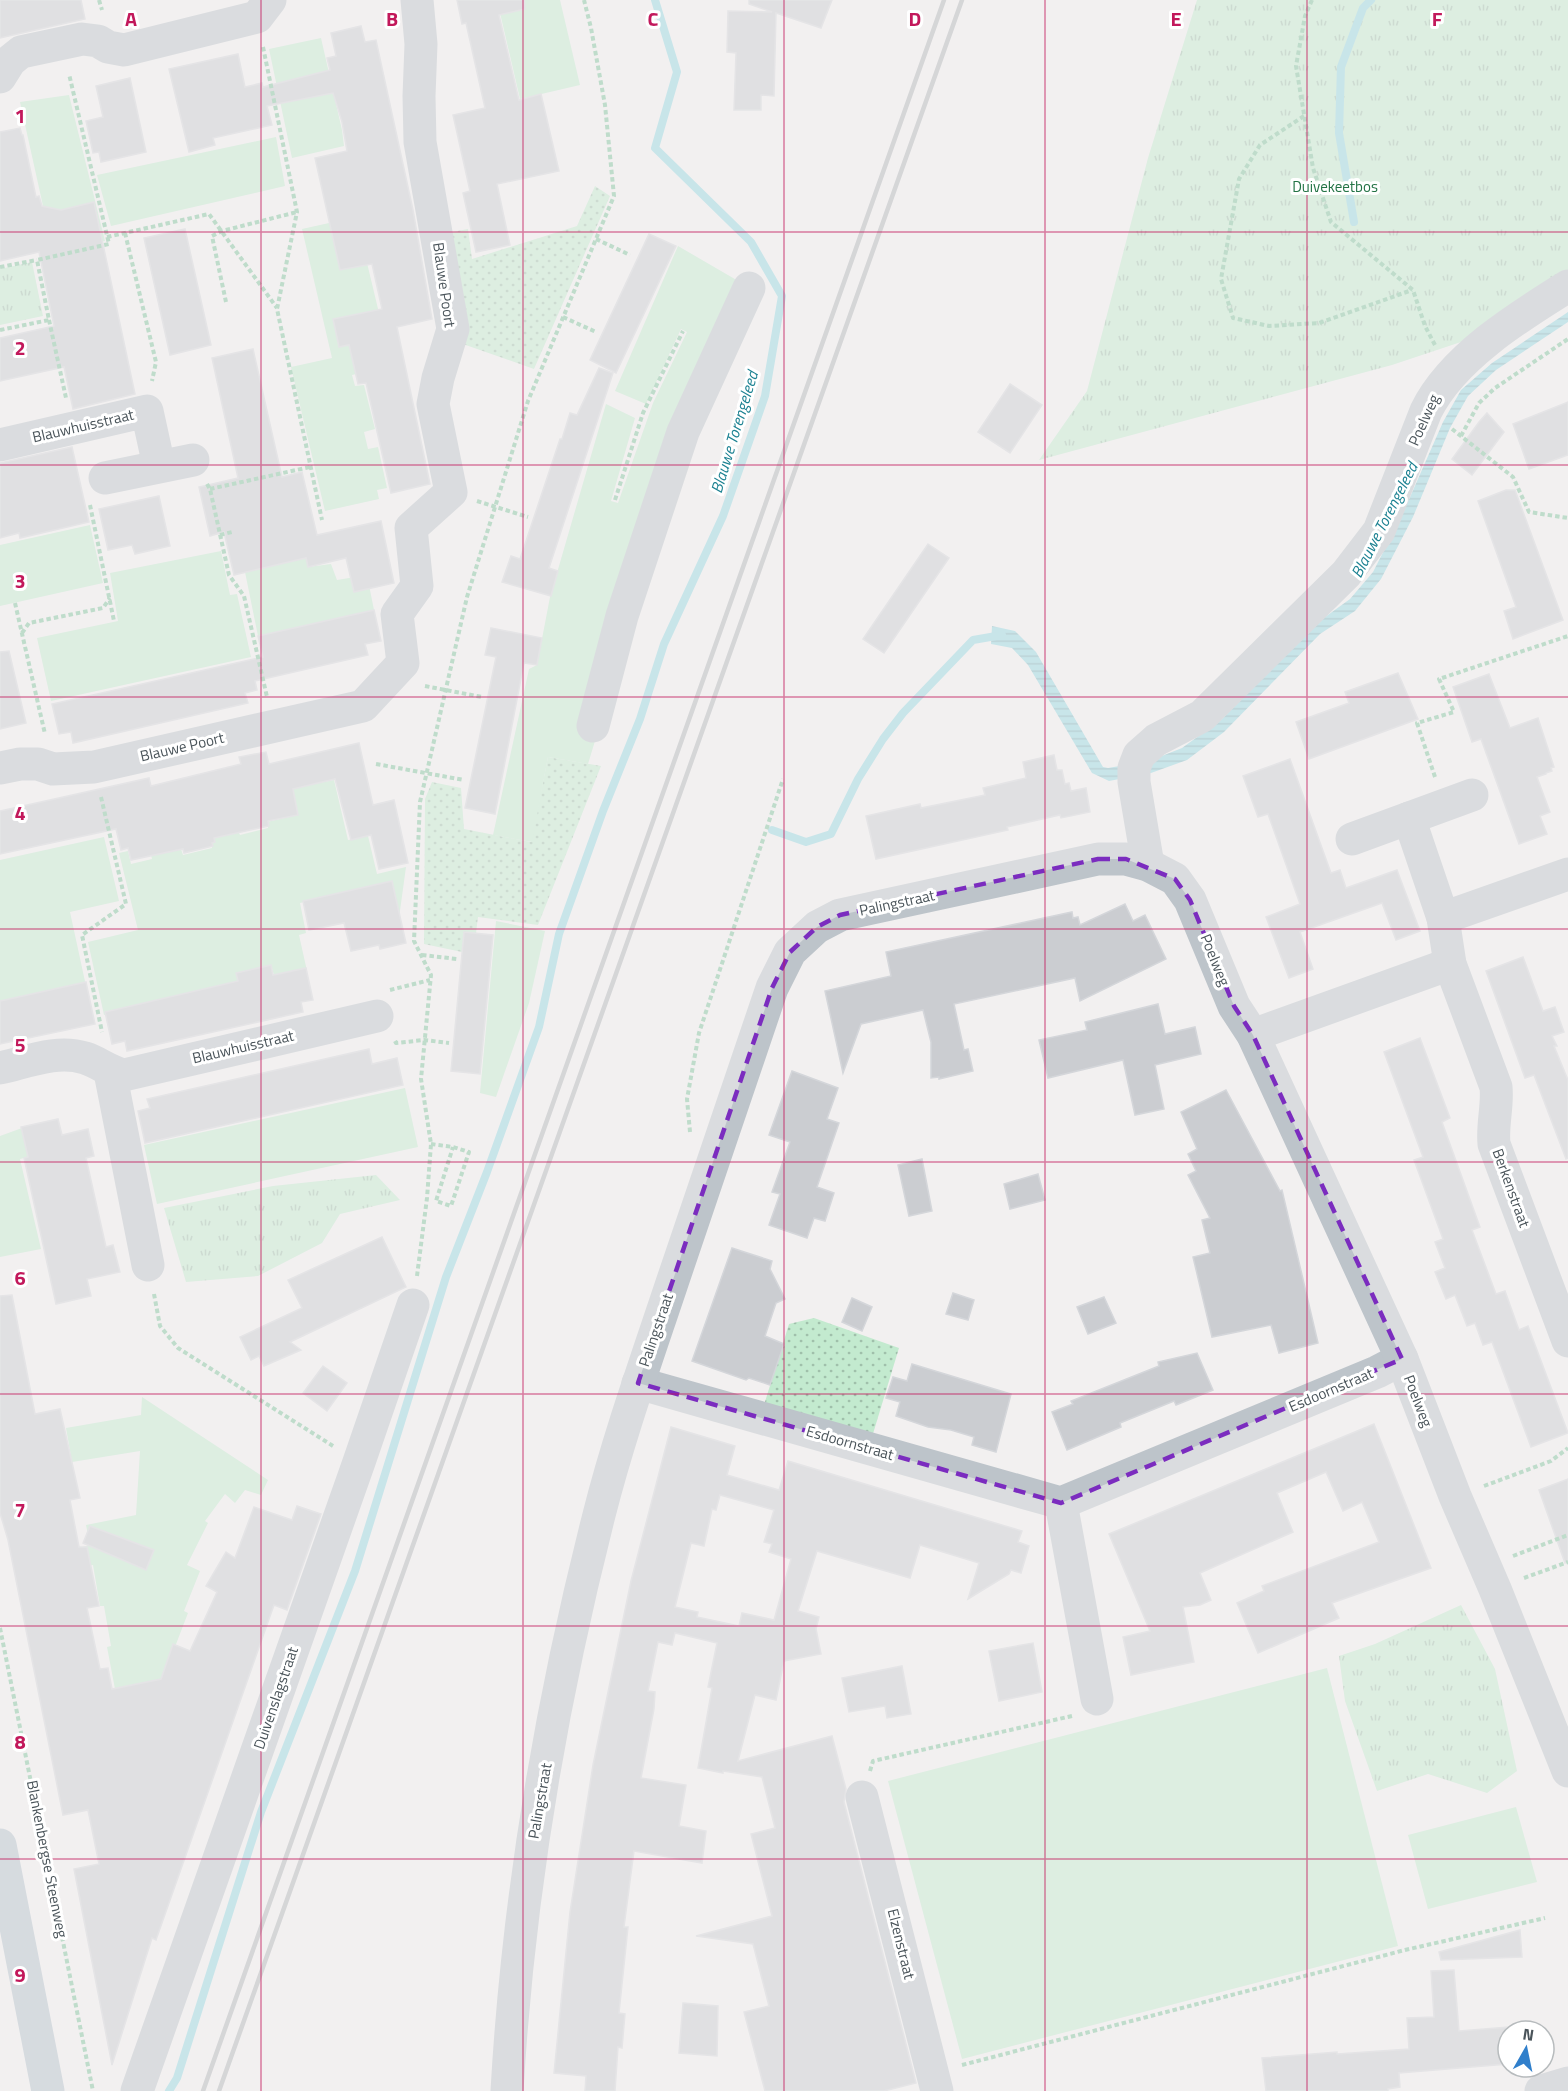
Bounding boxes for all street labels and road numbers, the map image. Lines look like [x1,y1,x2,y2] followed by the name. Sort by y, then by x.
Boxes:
[427,241,462,330] street label: Blauwe Poort
[1402,390,1445,449] street label: Poelweg
[30,402,137,448] street label: Blauwhuisstraat
[138,726,227,767] street label: Blauwe Poort
[857,883,937,922] street label: Palingstraat
[1195,930,1236,990] street label: Poelweg
[190,1023,297,1069] street label: Blauwhuisstraat
[1487,1145,1537,1231] street label: Berkenstraat
[632,1289,679,1370] street label: Palingstraat
[1285,1361,1377,1418] street label: Esdoornstraat
[1398,1371,1439,1431] street label: Poelweg
[804,1419,897,1466] street label: Esdoornstraat
[247,1643,304,1752] street label: Duivenslagstraat
[522,1760,558,1841] street label: Palingstraat
[21,1778,74,1940] street label: Blankenbergse Steenweg
[882,1906,922,1982] street label: Elzenstraat

